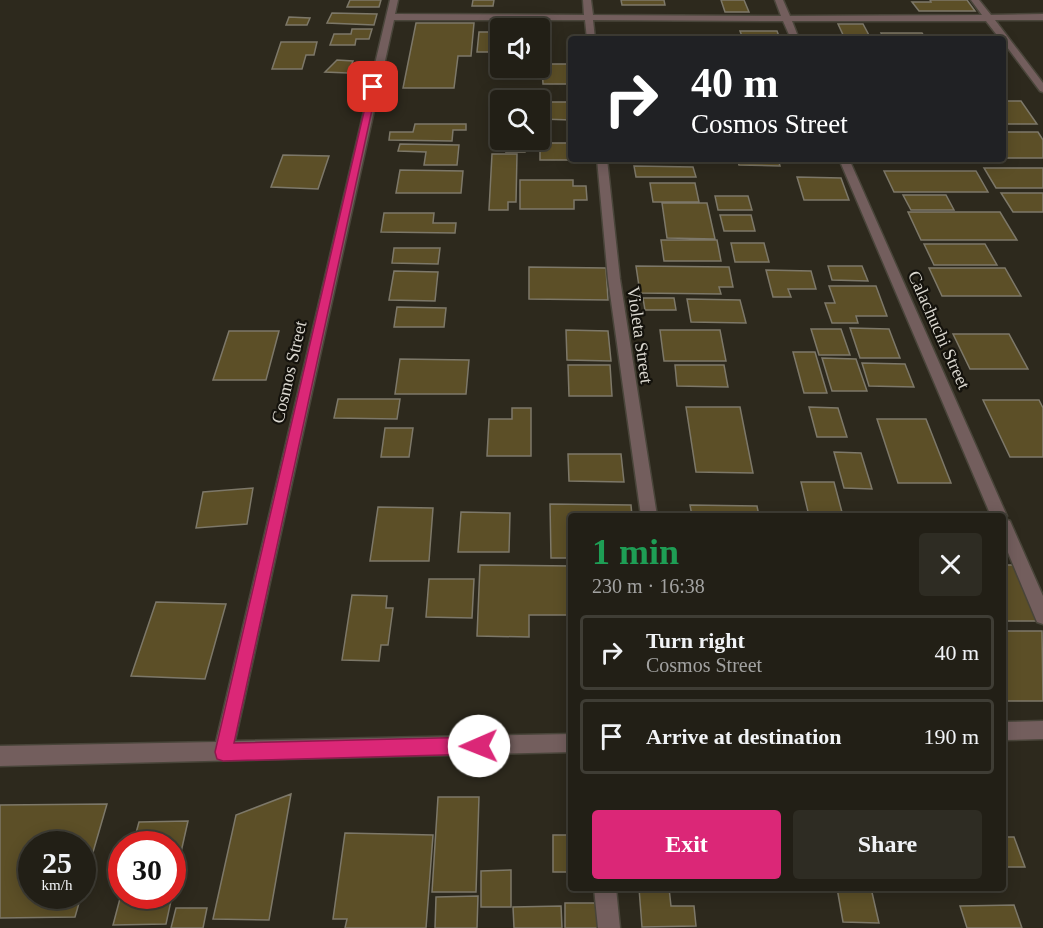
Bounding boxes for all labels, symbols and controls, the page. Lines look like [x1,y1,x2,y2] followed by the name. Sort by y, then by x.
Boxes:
[490,18,550,150] map controls
[490,18,550,78] button: sound
[592,60,670,138] icon: right
[691,60,779,106] text: 40 m
[347,61,398,112] pin
[356,70,389,103] icon: arrive
[490,90,550,150] button: search
[691,109,848,139] text: Cosmos Street
[904,268,974,392] street label: Calachuchi Street
[623,285,657,385] street label: Violeta Street
[268,319,310,425] street label: Cosmos Street
[592,532,679,572] text: 1 min
[919,533,982,596] button: close
[592,575,705,597] text: 230 m · 16:38
[646,628,745,653] text: Turn right
[595,636,628,669] icon: right
[934,640,979,665] text: 40 m
[646,654,762,676] text: Cosmos Street
[447,714,511,778] position arrow
[595,720,628,753] icon: arrive
[646,724,842,749] text: Arrive at destination
[923,724,979,749] text: 190 m
[592,810,781,879] button: Exit
[793,810,982,879] button: Share
[108,831,186,909] speed limit sign: 30
[42,846,72,879] text: 25
[42,877,72,893] text: km/h

